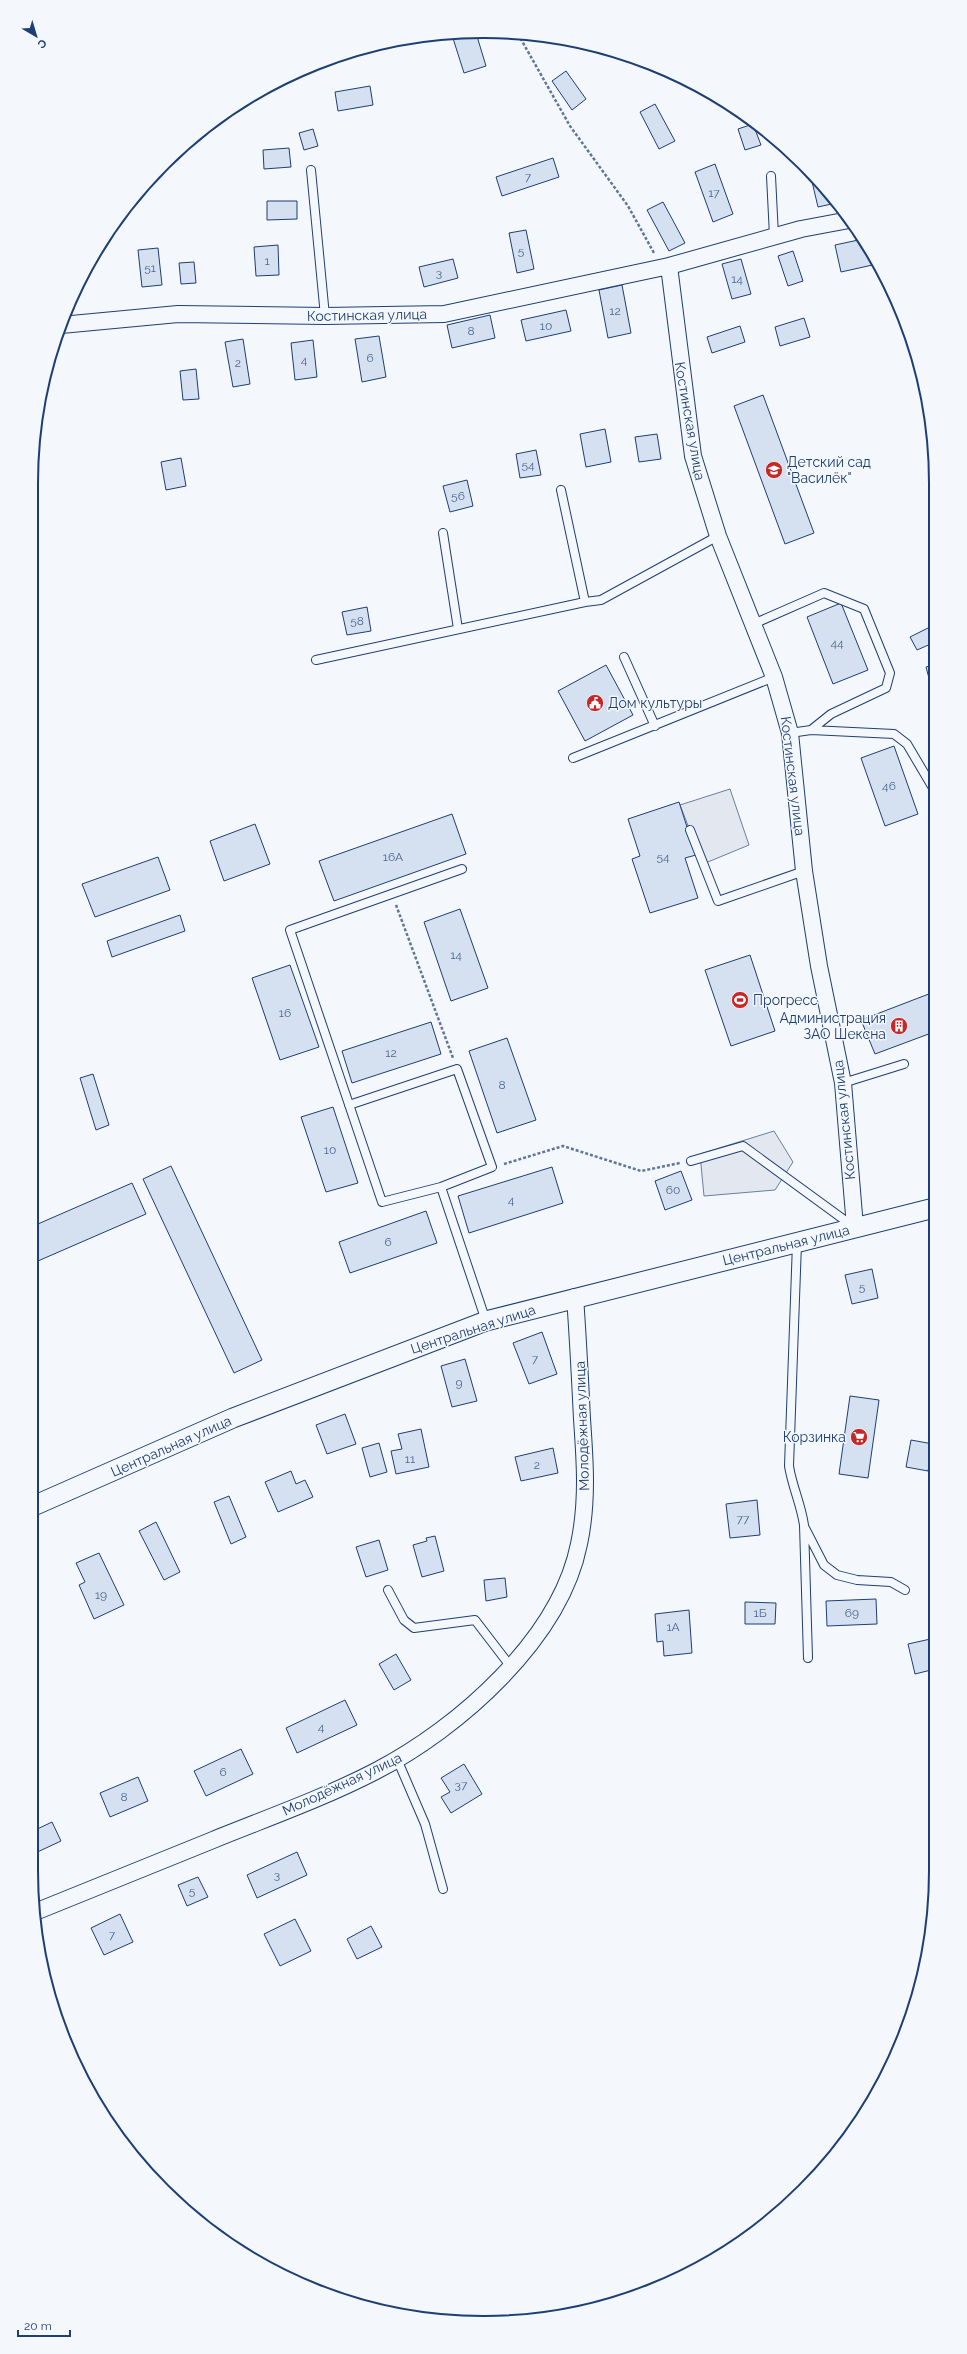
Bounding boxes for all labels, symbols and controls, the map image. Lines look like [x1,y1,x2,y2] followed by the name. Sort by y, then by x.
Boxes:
[16,16,56,56] north arrow
[35,36,49,51] text: С
[525,170,532,184] house number: 7
[708,186,720,200] house number: 17
[518,244,525,258] house number: 5
[264,254,270,268] house number: 1
[144,261,156,275] house number: 51
[436,266,442,280] house number: 3
[731,272,743,286] house number: 14
[609,304,621,318] house number: 12
[307,306,427,324] street label: Костинская улица
[540,319,552,333] house number: 10
[467,324,475,338] house number: 8
[366,351,374,365] house number: 6
[301,353,308,367] house number: 4
[235,356,241,370] house number: 2
[672,360,708,482] street label: Костинская улица
[787,454,871,486] place label: Детский сад "Василёк"
[521,458,535,472] house number: 54
[764,460,784,480] school or university icon: Детский сад "Василёк"
[451,489,465,503] house number: 56
[350,614,364,628] house number: 58
[830,636,844,650] house number: 44
[585,693,605,713] public building icon: Дом культуры
[608,695,702,711] place label: Дом культуры
[778,715,808,837] street label: Костинская улица
[882,779,896,793] house number: 46
[383,850,403,864] house number: 16А
[656,850,670,864] house number: 54
[450,948,462,962] house number: 14
[730,990,750,1010] sports icon: Прогресс
[753,992,818,1008] place label: Прогресс
[279,1006,291,1020] house number: 16
[780,1010,886,1042] place label: Администрация ЗАО Шексна
[889,1016,909,1036] building icon: Администрация ЗАО Шексна
[385,1046,397,1060] house number: 12
[830,1059,858,1181] street label: Костинская улица
[498,1078,506,1092] house number: 8
[324,1143,336,1157] house number: 10
[666,1183,680,1197] house number: 60
[508,1193,515,1207] house number: 4
[721,1221,851,1269] street label: Центральная улица
[384,1235,392,1249] house number: 6
[859,1280,866,1294] house number: 5
[409,1301,537,1357] street label: Центральная улица
[532,1352,539,1366] house number: 7
[572,1361,592,1491] street label: Молодёжная улица
[455,1376,463,1390] house number: 9
[108,1412,234,1480] street label: Центральная улица
[849,1427,869,1447] supermarket icon: Корзинка
[783,1429,846,1445] place label: Корзинка
[405,1452,415,1466] house number: 11
[534,1458,540,1472] house number: 2
[737,1512,750,1526] house number: 77
[95,1588,107,1602] house number: 19
[754,1606,767,1620] house number: 1Б
[845,1606,859,1620] house number: 69
[666,1620,680,1634] house number: 1А
[318,1720,325,1734] house number: 4
[280,1749,404,1819] street label: Молодёжная улица
[219,1765,227,1779] house number: 6
[455,1778,468,1792] house number: 37
[120,1790,128,1804] house number: 8
[274,1868,280,1882] house number: 3
[189,1884,196,1898] house number: 5
[109,1928,116,1942] house number: 7
[18,2312,70,2338] scale bar
[24,2319,52,2333] text: 20 m

